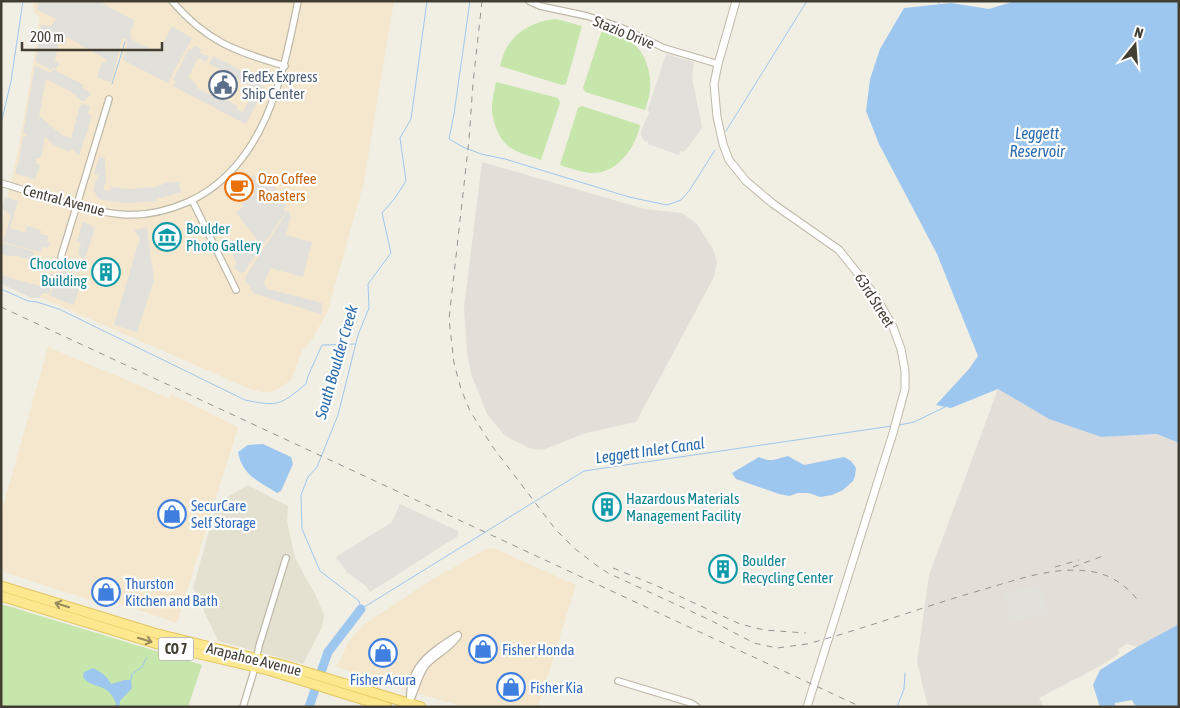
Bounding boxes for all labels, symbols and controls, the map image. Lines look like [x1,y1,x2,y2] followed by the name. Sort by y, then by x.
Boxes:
[591,12,657,52] street label: Stazio Drive
[22,20,162,52] scale bar
[1110,20,1160,70] north arrow
[1133,24,1145,41] text: N
[30,28,64,45] text: 200 m
[242,68,317,102] place label: FedEx Express Ship Center
[208,70,238,100] public building icon: FedEx Express Ship Center
[1009,124,1066,160] water label: Leggett Reservoir
[258,170,317,204] place label: Ozo Coffee Roasters
[224,172,254,202] cafe icon: Ozo Coffee Roasters
[21,181,107,219] street label: Central Avenue
[186,220,261,254] place label: Boulder Photo Gallery
[152,222,182,252] museum icon: Boulder Photo Gallery
[30,255,88,289] place label: Chocolove Building
[91,257,121,287] building icon: Chocolove Building
[852,270,898,330] street label: 63rd Street
[311,302,361,422] water label: South Boulder Creek
[594,433,706,468] water label: Leggett Inlet Canal
[626,490,741,524] place label: Hazardous Materials Management Facility
[592,492,622,522] building icon: Hazardous Materials Management Facility
[191,497,256,531] place label: SecurCare Self Storage
[157,499,187,529] shop icon: SecurCare Self Storage
[742,552,833,586] place label: Boulder Recycling Center
[708,554,738,584] building icon: Boulder Recycling Center
[125,575,218,609] place label: Thurston Kitchen and Bath
[91,577,121,607] shop icon: Thurston Kitchen and Bath
[54,599,70,609] one-way arrow
[468,634,498,664] shop icon: Fisher Honda
[137,635,153,645] one-way arrow
[158,638,194,661] road number: CO 7
[368,638,398,668] shop icon: Fisher Acura
[205,639,303,679] street label: Arapahoe Avenue
[502,641,575,658] place label: Fisher Honda
[350,671,416,688] place label: Fisher Acura
[496,672,526,702] shop icon: Fisher Kia
[530,679,583,696] place label: Fisher Kia

